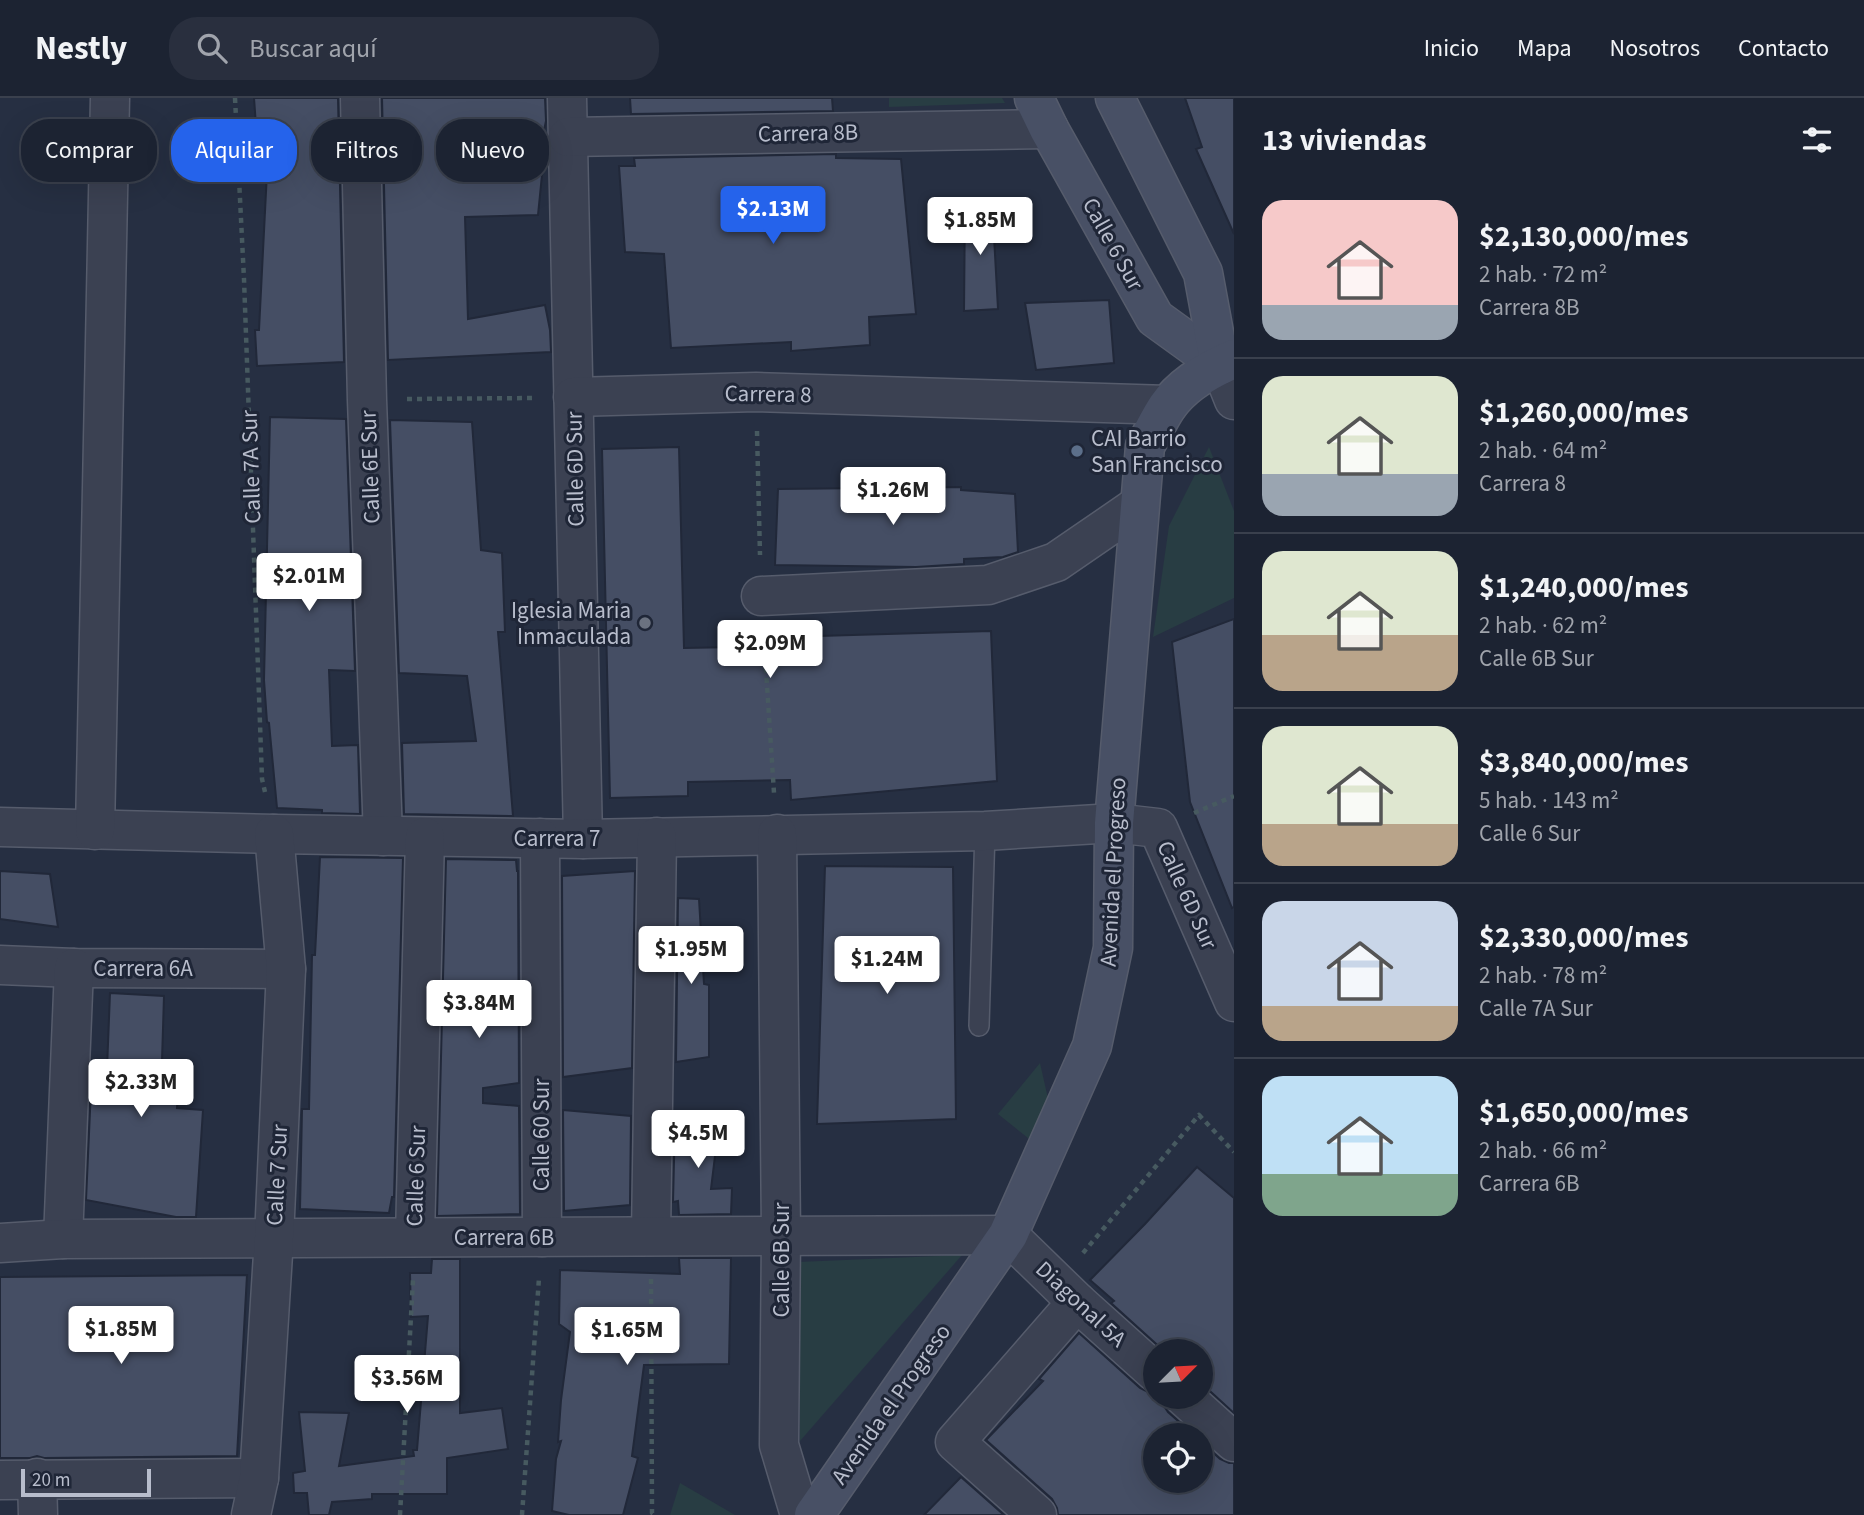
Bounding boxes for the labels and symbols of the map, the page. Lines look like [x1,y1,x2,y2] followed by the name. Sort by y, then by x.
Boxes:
[757,116,859,150] street label: Carrera 8B
[716,186,830,246] pin: $2.13M
[1074,192,1152,297] street label: Calle 6 Sur
[923,198,1037,257] pin: $1.85M
[724,377,812,411] street label: Carrera 8
[232,409,269,524] street label: Calle 7A Sur
[351,409,388,524] street label: Calle 6E Sur
[557,410,593,527] street label: Calle 6D Sur
[1091,422,1223,481] place label: CAI Barrio San Francisco
[1069,443,1085,459] marker: CAI Barrio San Francisco
[836,468,950,527] pin: $1.26M
[252,554,366,613] pin: $2.01M
[511,594,631,653] place label: Iglesia Maria Inmaculada
[637,615,653,631] marker: Iglesia Maria Inmaculada
[713,620,827,680] pin: $2.09M
[1092,776,1134,968] street label: Avenida el Progreso
[514,822,600,855] street label: Carrera 7
[1148,836,1226,955] street label: Calle 6D Sur
[634,926,748,986] pin: $1.95M
[830,936,944,996] pin: $1.24M
[93,952,193,985] street label: Carrera 6A
[422,981,536,1040] pin: $3.84M
[84,1060,198,1119] pin: $2.33M
[525,1078,558,1191] street label: Calle 60 Sur
[649,1110,747,1170] pin: $4.5M
[258,1123,296,1226] street label: Calle 7 Sur
[398,1124,434,1227] street label: Calle 6 Sur
[765,1202,798,1317] street label: Calle 6B Sur
[454,1221,554,1254] street label: Carrera 6B
[1028,1253,1134,1355] street label: Diagonal 5A
[64,1306,178,1366] pin: $1.85M
[570,1308,684,1367] pin: $1.65M
[823,1317,959,1491] street label: Avenida el Progreso
[1143,1339,1213,1409] north arrow
[350,1356,464,1415] pin: $3.56M
[21,1466,150,1498] scale bar

